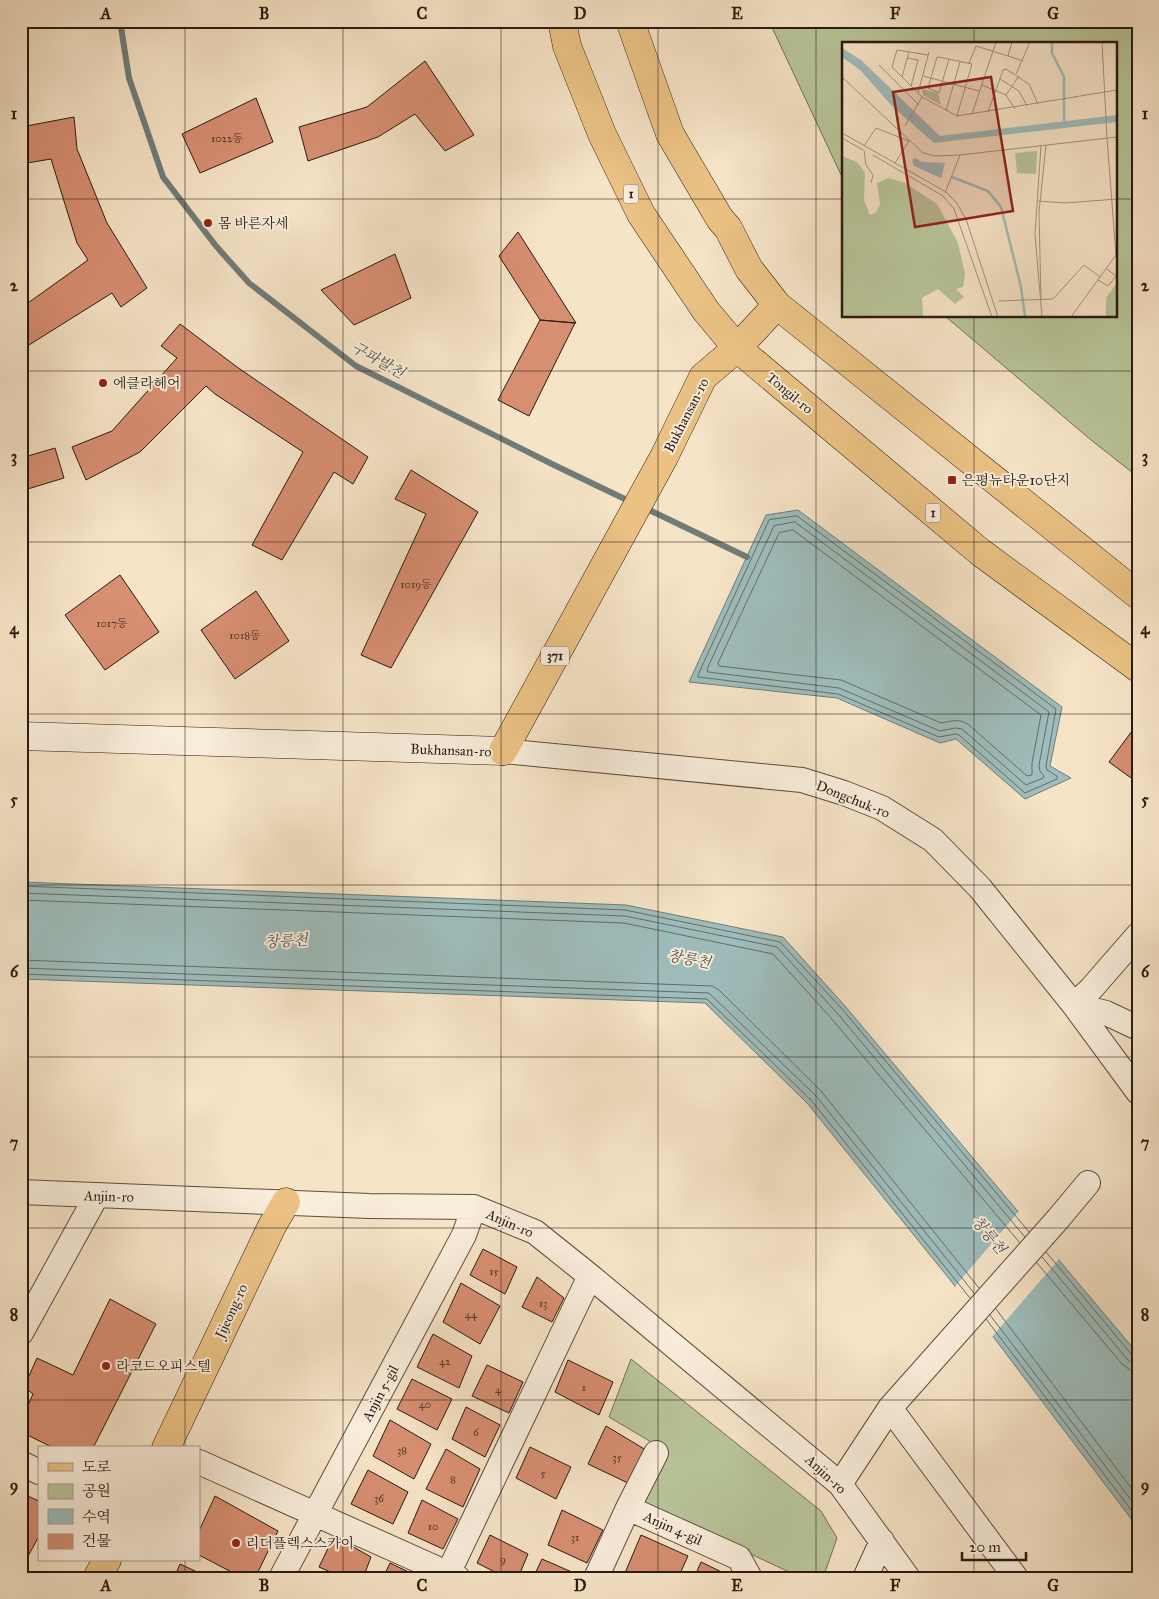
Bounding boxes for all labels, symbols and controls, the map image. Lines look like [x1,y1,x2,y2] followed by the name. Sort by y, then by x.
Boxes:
[100,4,112,23] text: A
[259,4,269,23] text: B
[417,4,428,23] text: C
[574,4,587,23] text: D
[731,4,743,23] text: E
[890,4,901,23] text: F
[1047,4,1059,23] text: G
[842,42,1116,318] inset map
[11,104,18,123] text: 1
[1142,104,1149,123] text: 1
[211,132,243,145] house number: 1022동
[624,184,638,203] road number: 1
[218,215,289,232] place label: 몸 바른자세
[202,217,214,229] marker: 몸 바른자세
[10,276,19,295] text: 2
[1141,276,1150,295] text: 2
[348,338,409,383] water label: 구파발천
[763,369,816,418] street label: Tongil-ro
[113,375,181,392] place label: 에클라헤어
[660,375,712,455] street label: Bukhansan-ro
[97,377,109,389] marker: 에클라헤어
[11,447,17,467] text: 3
[1142,447,1148,467] text: 3
[962,472,1070,489] place label: 은평뉴타운10단지
[946,474,958,486] marker: 은평뉴타운10단지
[926,503,940,522] road number: 1
[400,578,432,591] house number: 1019동
[96,617,128,630] house number: 1017동
[10,619,20,639] text: 4
[1141,619,1151,639] text: 4
[229,629,261,642] house number: 1018동
[541,646,569,666] road number: 371
[410,741,492,760] street label: Bukhansan-ro
[813,777,892,822] street label: Dongchuk-ro
[10,790,18,809] text: 5
[1141,790,1149,809] text: 5
[264,931,310,951] water label: 창릉천
[666,946,714,972] water label: 창릉천
[10,962,19,981] text: 6
[1141,962,1150,981] text: 6
[10,1133,19,1152] text: 7
[1141,1133,1150,1152] text: 7
[83,1187,134,1206] street label: Anjin-ro
[483,1205,536,1241] street label: Anjin-ro
[968,1213,1011,1259] water label: 창릉천
[489,1265,499,1278] house number: 15
[211,1281,252,1343] street label: Jijeong-ro
[539,1297,547,1310] house number: 13
[10,1305,18,1324] text: 8
[1141,1305,1149,1324] text: 8
[465,1308,478,1321] house number: 44
[439,1355,451,1368] house number: 42
[116,1358,211,1375] place label: 라코드오피스텔
[100,1360,112,1372] marker: 라코드오피스텔
[358,1362,402,1425] street label: Anjin 5-gil
[582,1381,586,1394] house number: 1
[495,1383,502,1396] house number: 4
[419,1398,431,1411] house number: 40
[473,1426,479,1439] house number: 6
[397,1444,407,1457] house number: 38
[38,1446,200,1562] legend
[801,1450,850,1498] street label: Anjin-ro
[612,1451,622,1464] house number: 35
[82,1458,111,1476] text: 도로
[540,1467,546,1480] house number: 5
[450,1473,456,1486] house number: 8
[10,1476,18,1496] text: 9
[1141,1476,1149,1496] text: 9
[82,1482,111,1500] text: 공원
[374,1492,384,1505] house number: 36
[82,1508,111,1526] text: 수역
[640,1508,705,1549] street label: Anjin 4-gil
[428,1520,438,1533] house number: 10
[962,1529,1025,1561] scale bar
[571,1531,579,1544] house number: 31
[82,1532,111,1550] text: 건물
[246,1535,354,1552] place label: 리더플렉스스카이
[230,1537,242,1549] marker: 리더플렉스스카이
[969,1538,1001,1556] text: 20 m
[500,1553,506,1566] house number: 9
[100,1576,112,1595] text: A
[259,1576,269,1595] text: B
[417,1576,428,1595] text: C
[574,1576,587,1595] text: D
[731,1576,743,1595] text: E
[890,1576,901,1595] text: F
[1047,1576,1059,1595] text: G

